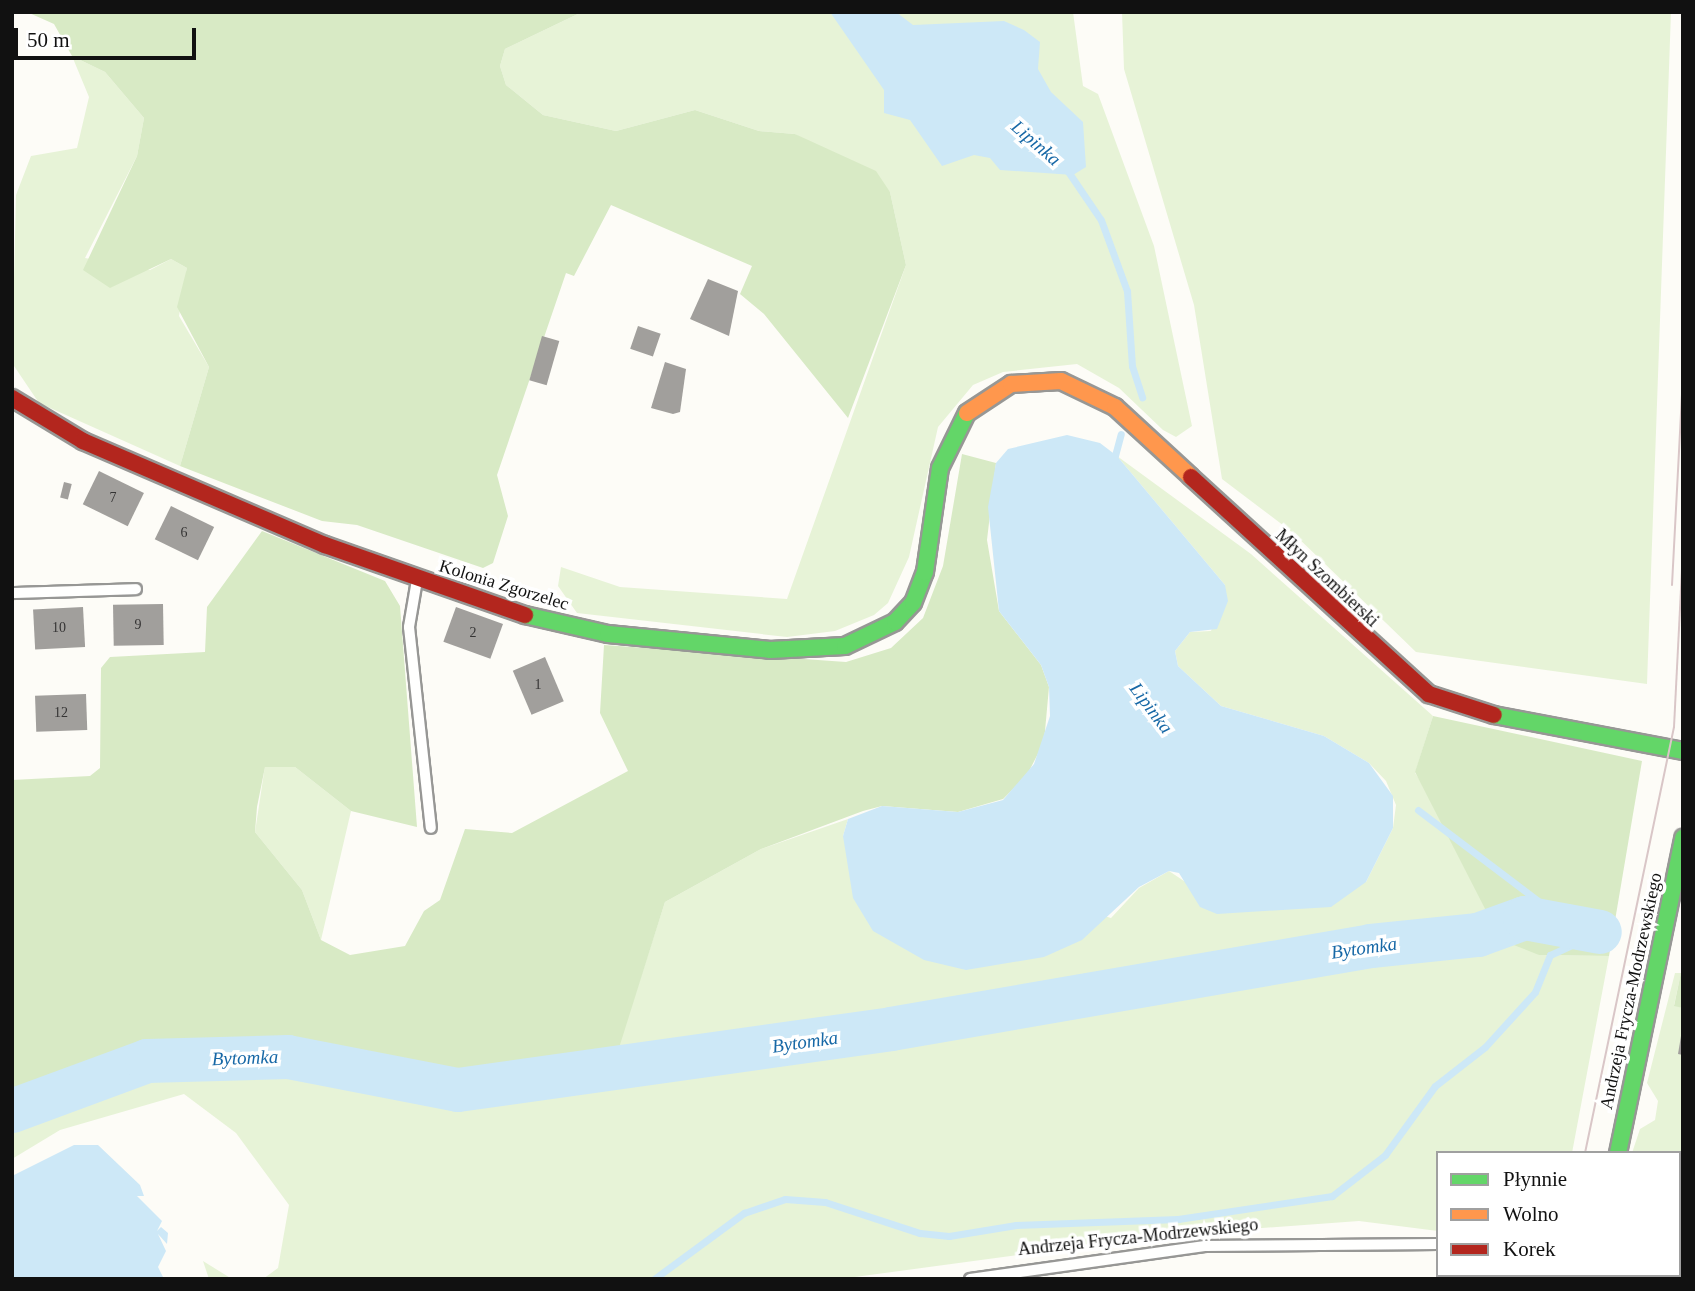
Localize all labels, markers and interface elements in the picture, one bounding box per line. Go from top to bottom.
scale bar [18,14,200,58]
text: 50 m [27,28,70,52]
water label: Lipinka [1007,115,1065,171]
house number: 7 [110,490,116,506]
house number: 6 [180,525,188,541]
street label: Młyn Szombierski [1271,525,1383,631]
street label: Kolonia Zgorzelec [437,555,571,615]
house number: 9 [134,617,142,633]
house number: 10 [52,620,66,636]
house number: 2 [470,625,476,641]
house number: 1 [534,677,542,693]
water label: Lipinka [1124,678,1178,738]
house number: 12 [54,705,68,721]
street label: Andrzeja Frycza-Modrzewskiego [1595,871,1667,1111]
water label: Bytomka [1330,932,1398,964]
water label: Bytomka [771,1026,839,1058]
water label: Bytomka [211,1045,279,1071]
legend [1436,1151,1681,1277]
text: Płynnie [1503,1167,1567,1191]
text: Wolno [1503,1202,1558,1226]
street label: Andrzeja Frycza-Modrzewskiego [1017,1214,1259,1260]
text: Korek [1503,1237,1555,1261]

